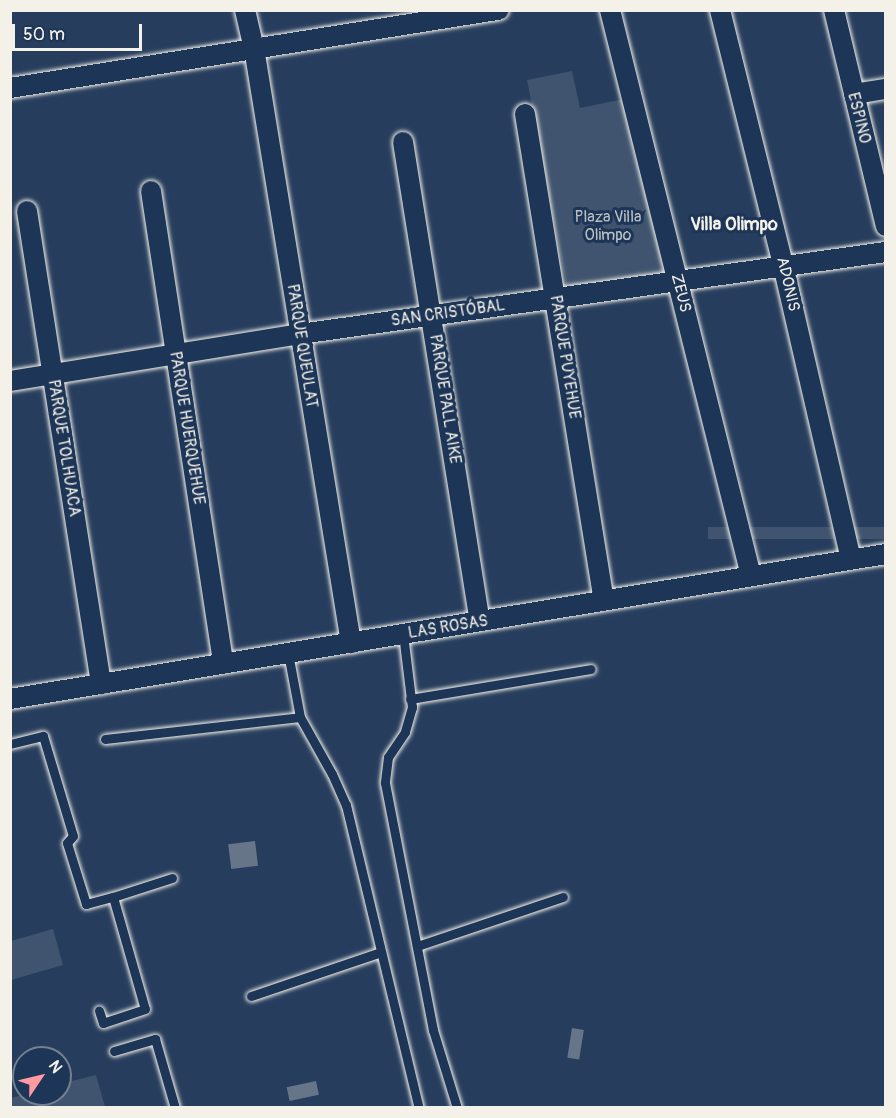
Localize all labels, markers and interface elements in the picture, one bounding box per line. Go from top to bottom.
scale bar [15,12,146,50]
text: 50 m [23,23,65,46]
street label: ESPINO [843,90,875,146]
park label: Plaza Villa Olimpo [575,207,641,245]
district label: Villa Olimpo [690,214,778,236]
street label: ADONIS [772,255,804,313]
street label: ZEUS [667,272,695,314]
street label: PARQUE QUEULAT [283,283,321,409]
street label: PARQUE PUYEHUE [546,294,584,420]
street label: SAN CRISTÓBAL [390,295,506,331]
street label: PARQUE PALL AIKE [425,333,465,465]
street label: PARQUE HUERQUEHUE [165,350,209,506]
street label: PARQUE TOLHUACA [44,378,84,518]
street label: LAS ROSAS [407,611,489,643]
north arrow [12,1046,72,1106]
text: N [44,1057,66,1077]

